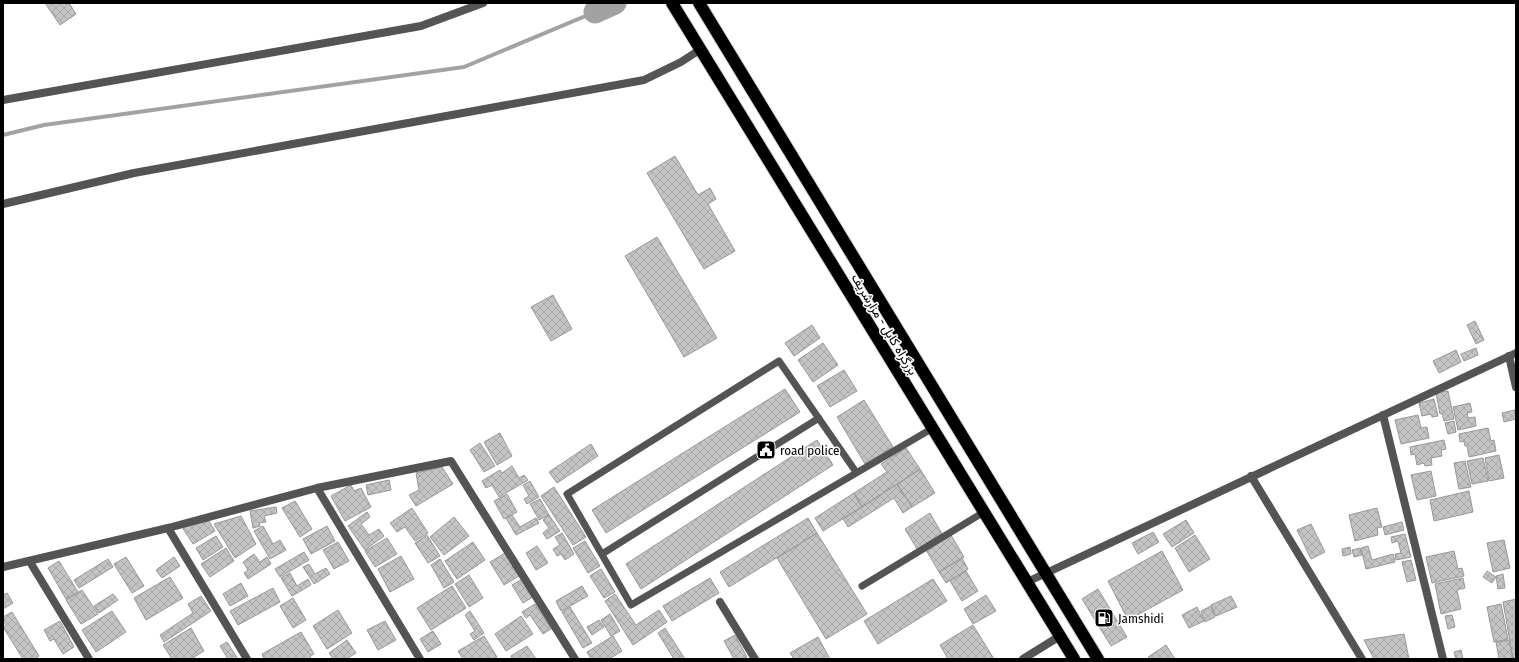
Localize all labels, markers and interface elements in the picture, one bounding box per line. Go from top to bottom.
street label: بزرگراه کابل - مزارشریف [848,271,921,378]
public building icon: road police [755,439,777,461]
place label: road police [780,443,840,458]
fuel station icon: Jamshidi [1093,607,1115,629]
place label: Jamshidi [1118,611,1164,626]

